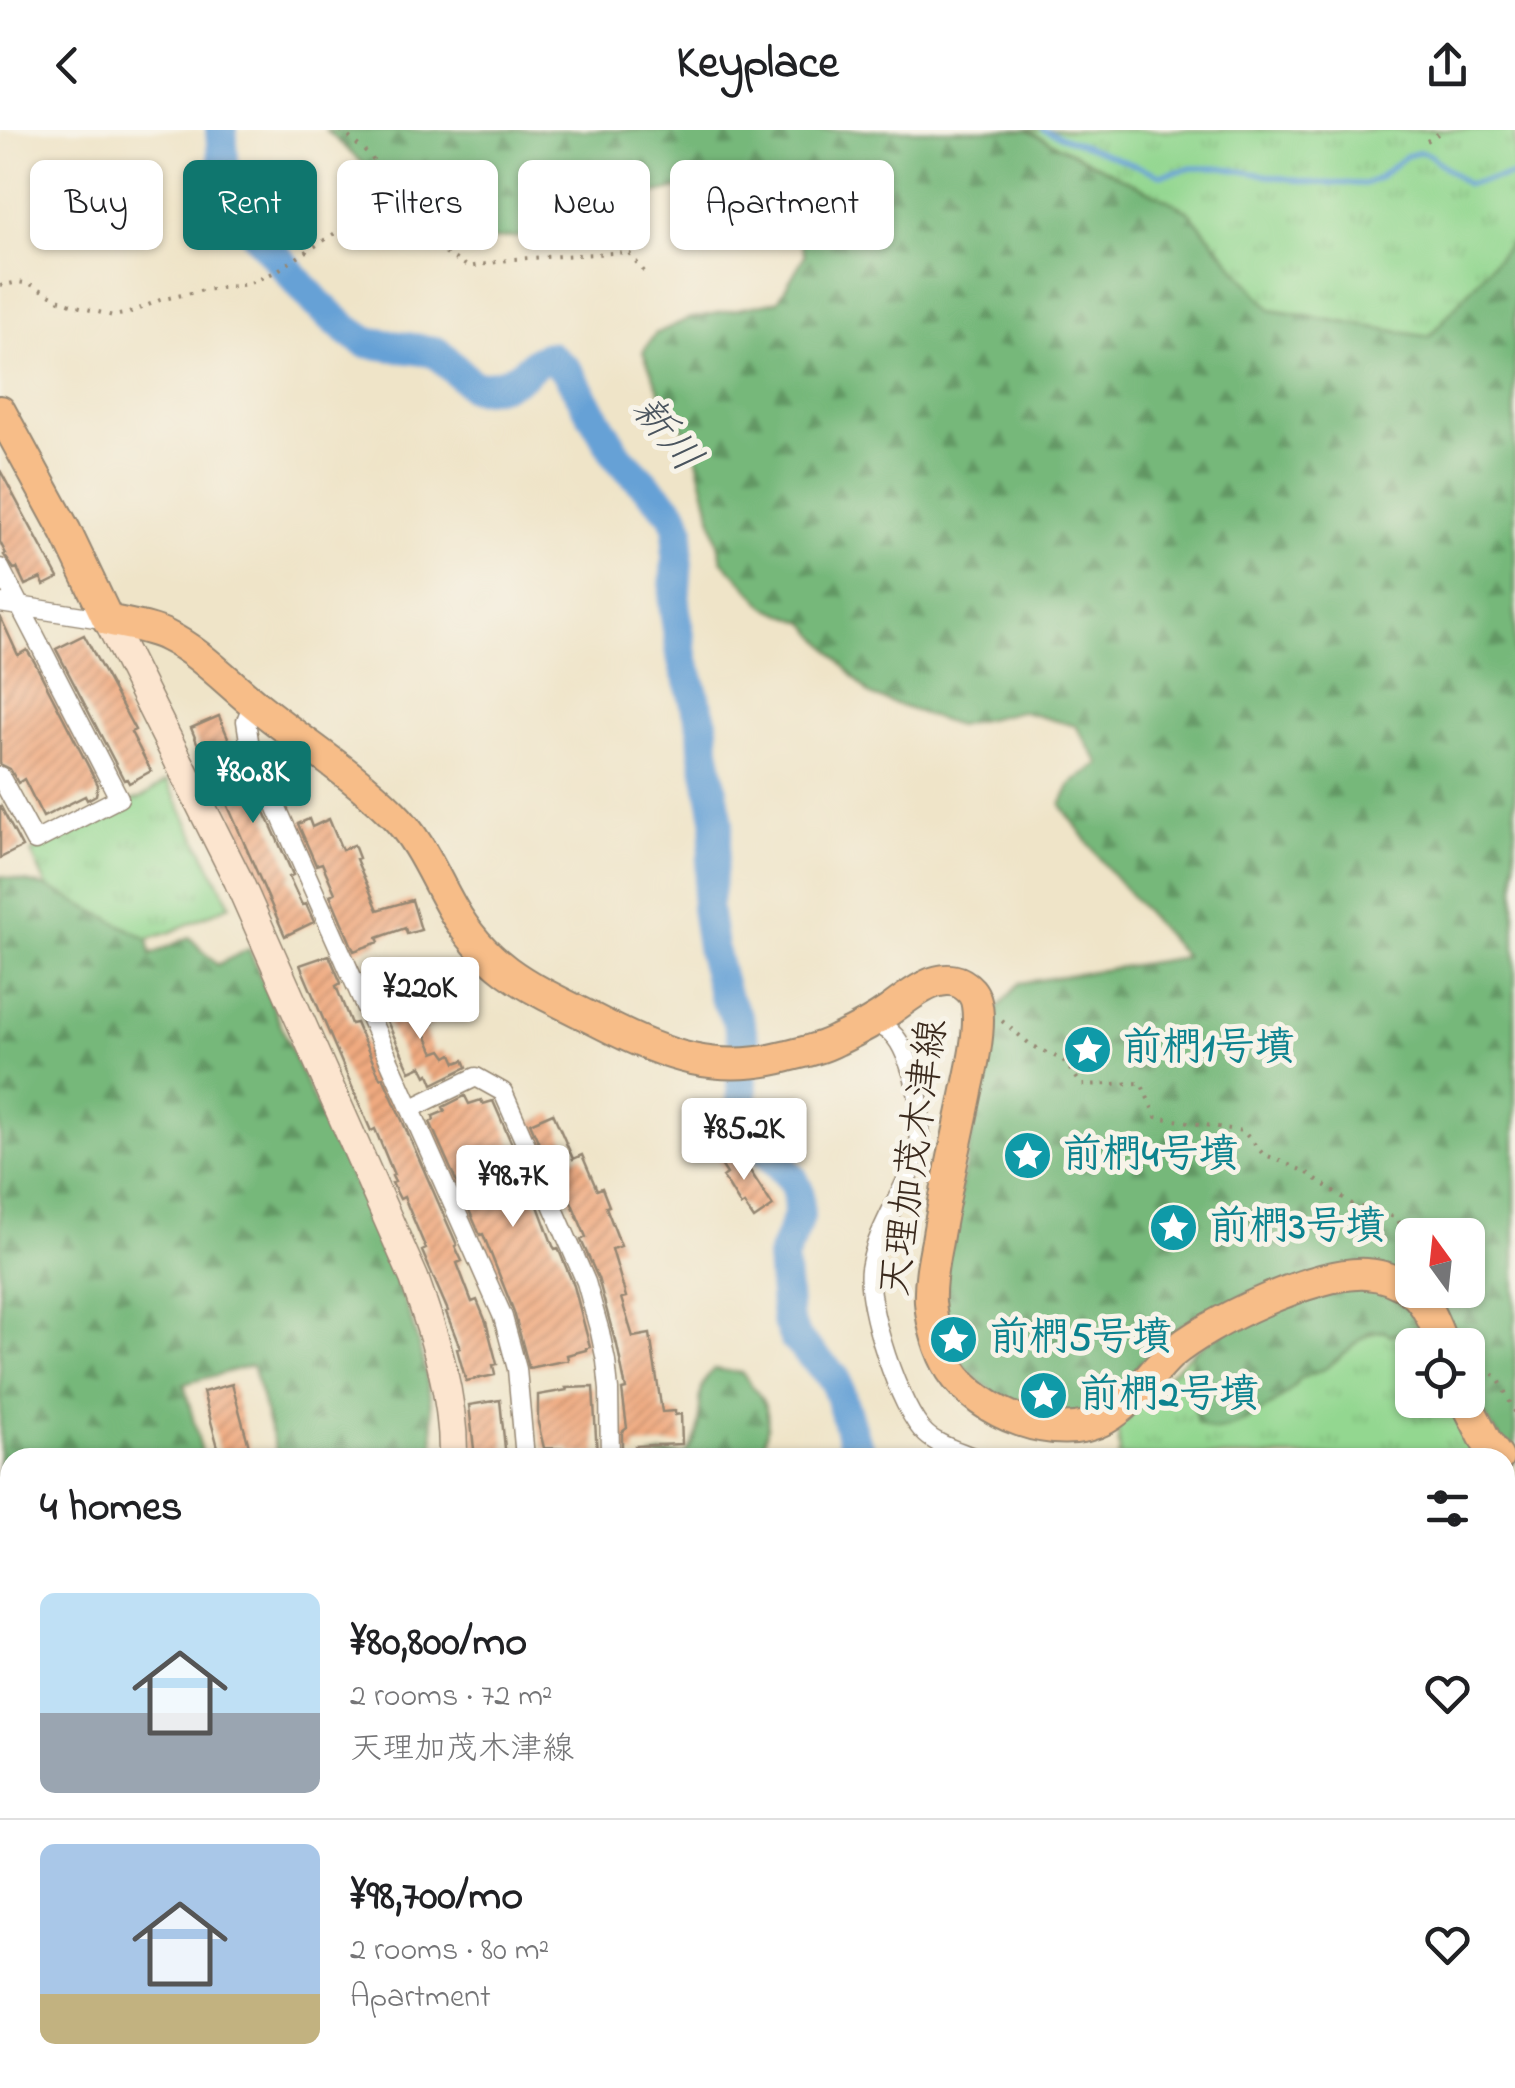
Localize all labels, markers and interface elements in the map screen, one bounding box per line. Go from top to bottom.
text: Keyplace [676,32,839,98]
icon: back [40,38,95,93]
icon: share [1420,38,1475,93]
chip: Buy [30,160,163,250]
chip: Rent [183,160,317,250]
chip: Filters [337,160,498,250]
chip: New [518,160,650,250]
chip: Apartment [670,160,894,250]
water label: 新川 [615,383,715,487]
pin: ¥80.8K [172,741,334,826]
text: ¥80.8K [217,750,289,797]
pin: ¥220K [350,957,490,1042]
text: ¥220K [383,966,457,1013]
street label: 天理加茂木津線 [867,1015,965,1301]
place label: 前椚1号墳 [1122,1020,1295,1079]
place icon: 前椚1号墳 [1061,1023,1113,1075]
pin: ¥85.2K [663,1098,825,1183]
text: ¥85.2K [704,1107,784,1154]
place label: 前椚4号墳 [1062,1127,1238,1186]
place icon: 前椚4号墳 [1001,1130,1053,1182]
pin: ¥98.7K [432,1145,594,1230]
text: ¥98.7K [478,1154,548,1201]
place label: 前椚3号墳 [1209,1199,1386,1258]
place icon: 前椚3号墳 [1148,1202,1200,1254]
north arrow [1395,1218,1485,1308]
map controls [1395,1218,1485,1418]
place label: 前椚5号墳 [989,1310,1172,1369]
place icon: 前椚5号墳 [928,1313,980,1365]
button: locate [1395,1328,1485,1418]
place label: 前椚2号墳 [1079,1367,1259,1426]
place icon: 前椚2号墳 [1018,1370,1070,1422]
text: 4 homes [40,1478,182,1539]
icon: filters [1420,1481,1475,1536]
text: ¥80,800/mo [350,1613,527,1674]
icon: home [120,1633,240,1753]
icon: heart [1420,1666,1475,1721]
text: 2 rooms · 72 m² [350,1674,552,1721]
text: 天理加茂木津線 [350,1727,574,1774]
text: ¥98,700/mo [350,1867,523,1928]
icon: home [120,1884,240,2004]
icon: heart [1420,1917,1475,1972]
text: 2 rooms · 80 m² [350,1928,549,1975]
text: Apartment [350,1975,491,2022]

